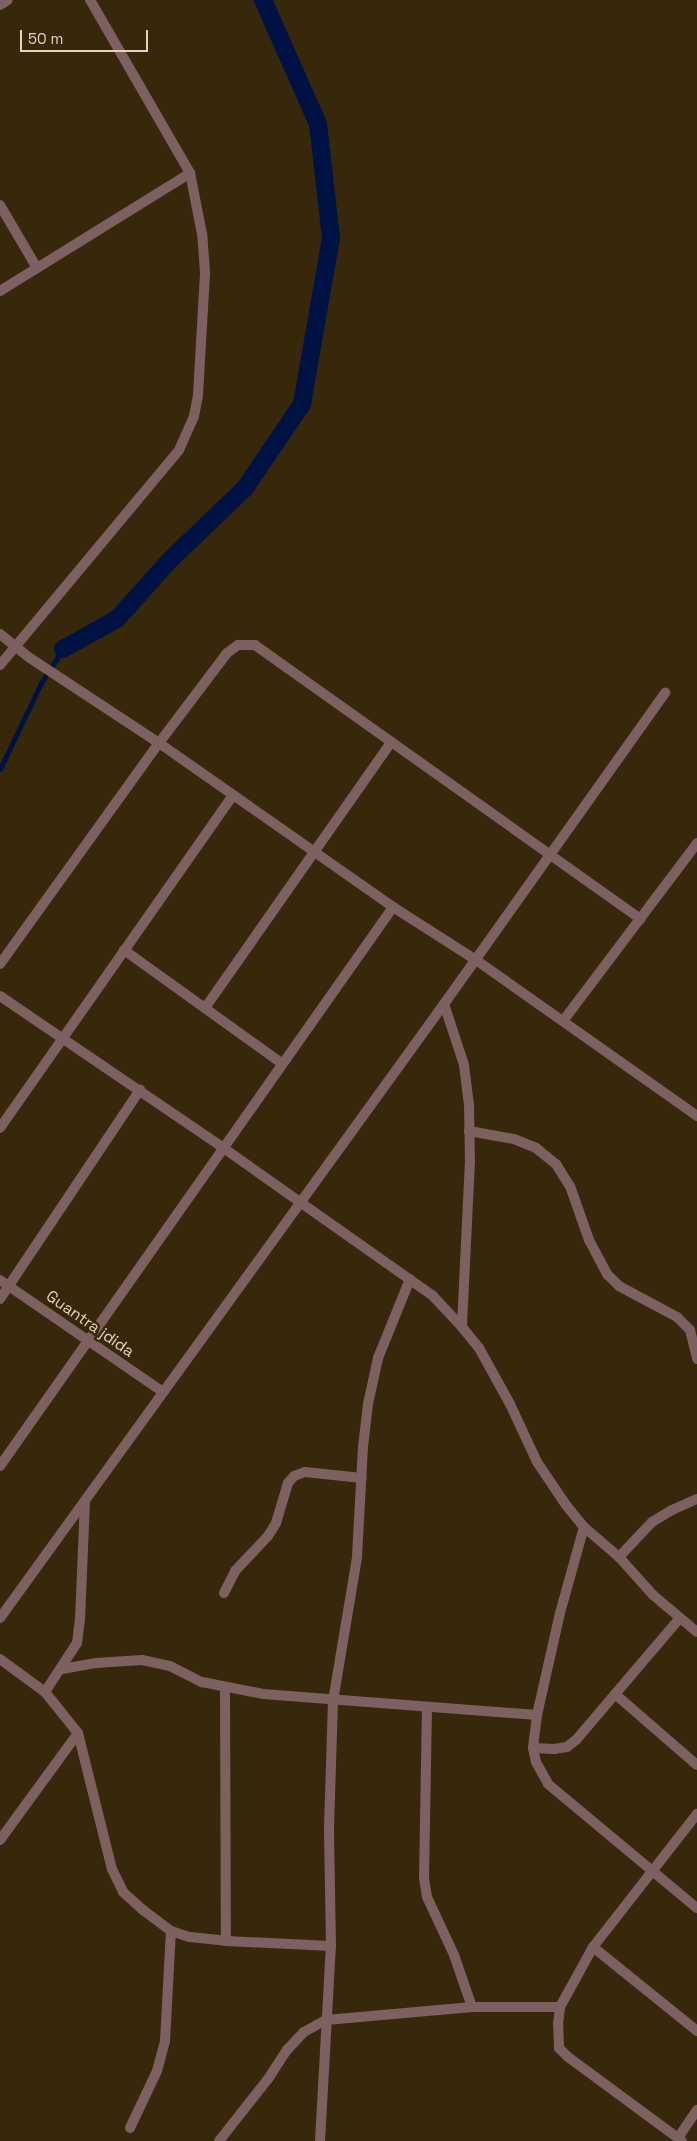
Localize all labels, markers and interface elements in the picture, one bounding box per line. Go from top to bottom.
scale bar [22,20,150,52]
text: 50 m [28,29,63,48]
street label: Guantra jdida [42,1287,138,1361]

